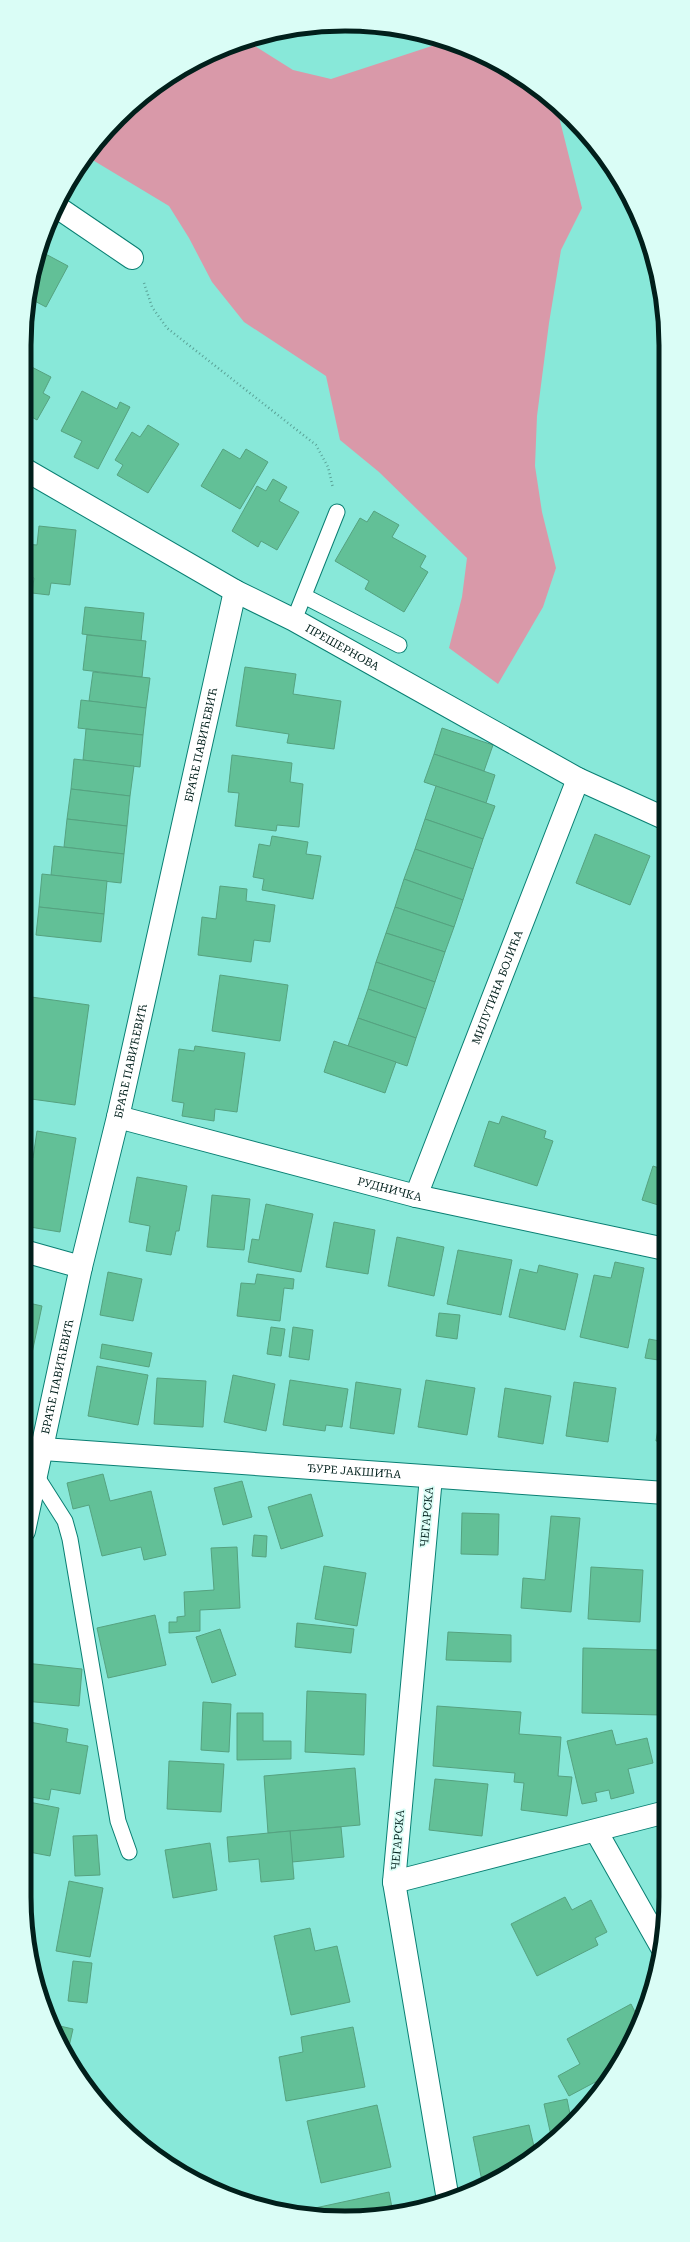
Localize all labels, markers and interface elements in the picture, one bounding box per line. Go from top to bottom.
street label: ПРЕШЕРНОВА [303,621,382,673]
street label: БРАЋЕ ПАВИЋЕВИЋ [182,686,220,803]
street label: МИЛУТИНА БОЈИЋА [469,928,525,1046]
street label: БРАЋЕ ПАВИЋЕВИЋ [111,1002,150,1120]
street label: РУДНИЧКА [356,1174,423,1204]
street label: БРАЋЕ ПАВИЋЕВИЋ [39,1318,76,1435]
street label: ЂУРЕ ЈАКШИЋА [307,1461,402,1481]
street label: ЧЕГАРСКА [418,1486,436,1548]
street label: ЧЕГАРСКА [389,1809,407,1871]

